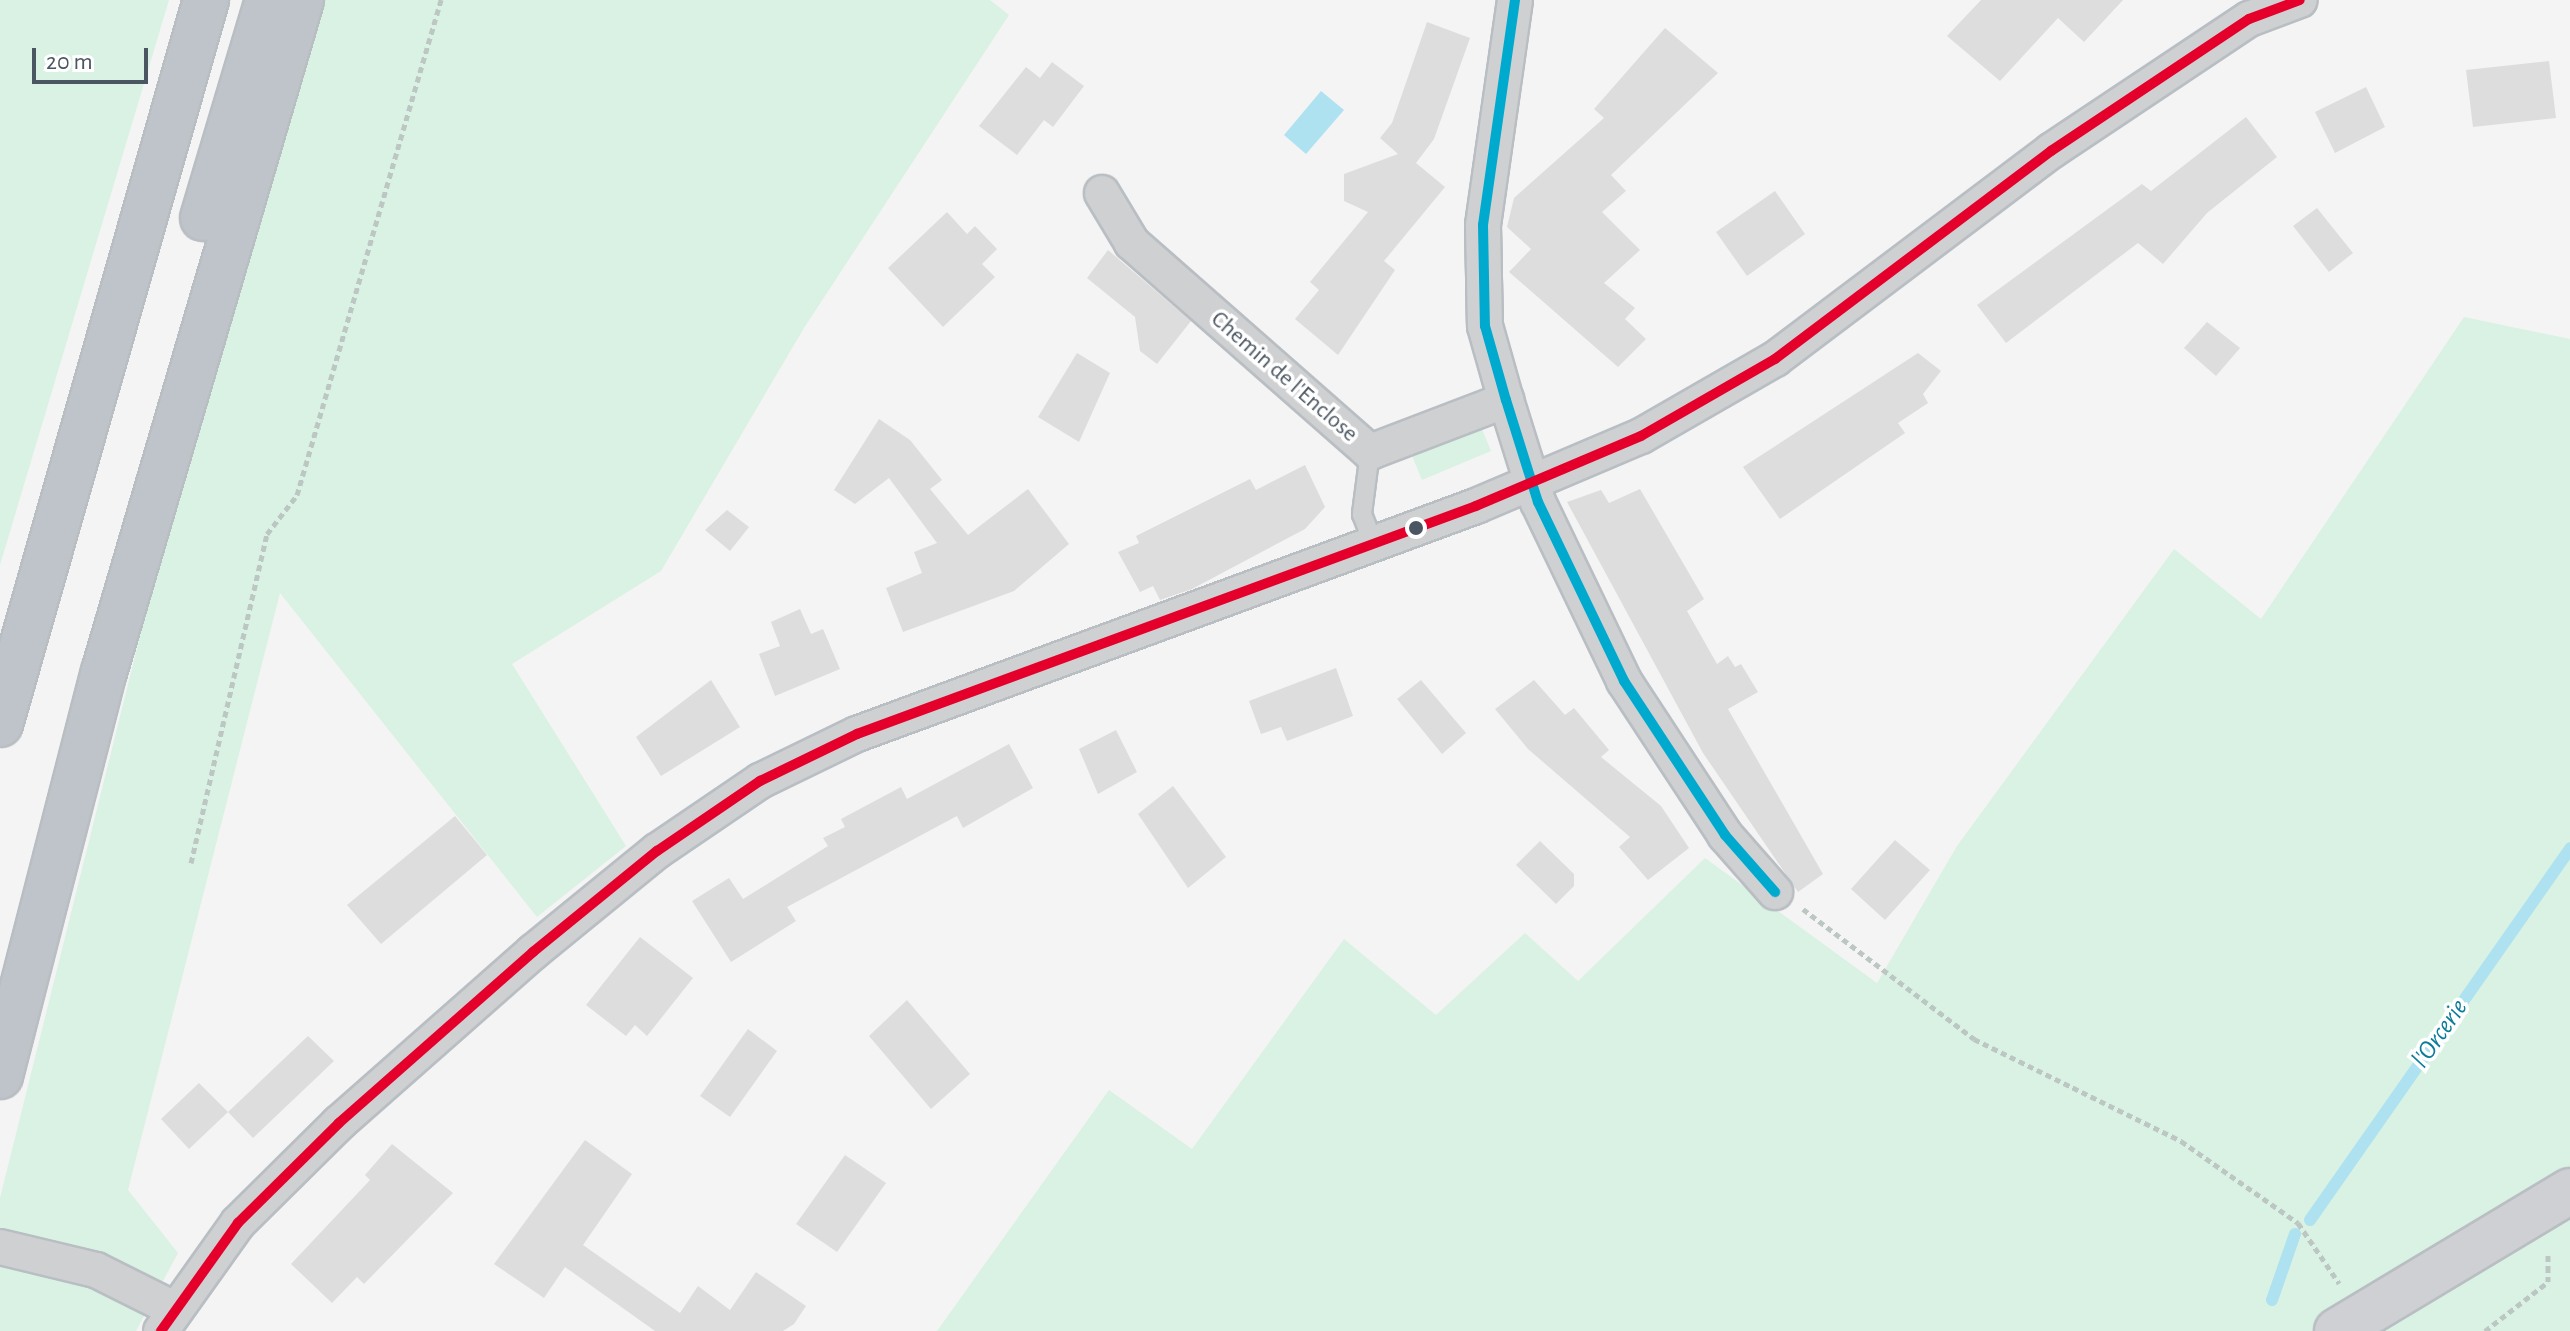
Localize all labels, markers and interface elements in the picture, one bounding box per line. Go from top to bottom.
scale bar [36,32,152,82]
text: 20 m [46,50,93,74]
street label: Chemin de l'Enclose [1205,305,1363,449]
unlabelled marker [1408,520,1424,536]
water label: l'Orcerie [2405,994,2475,1074]

